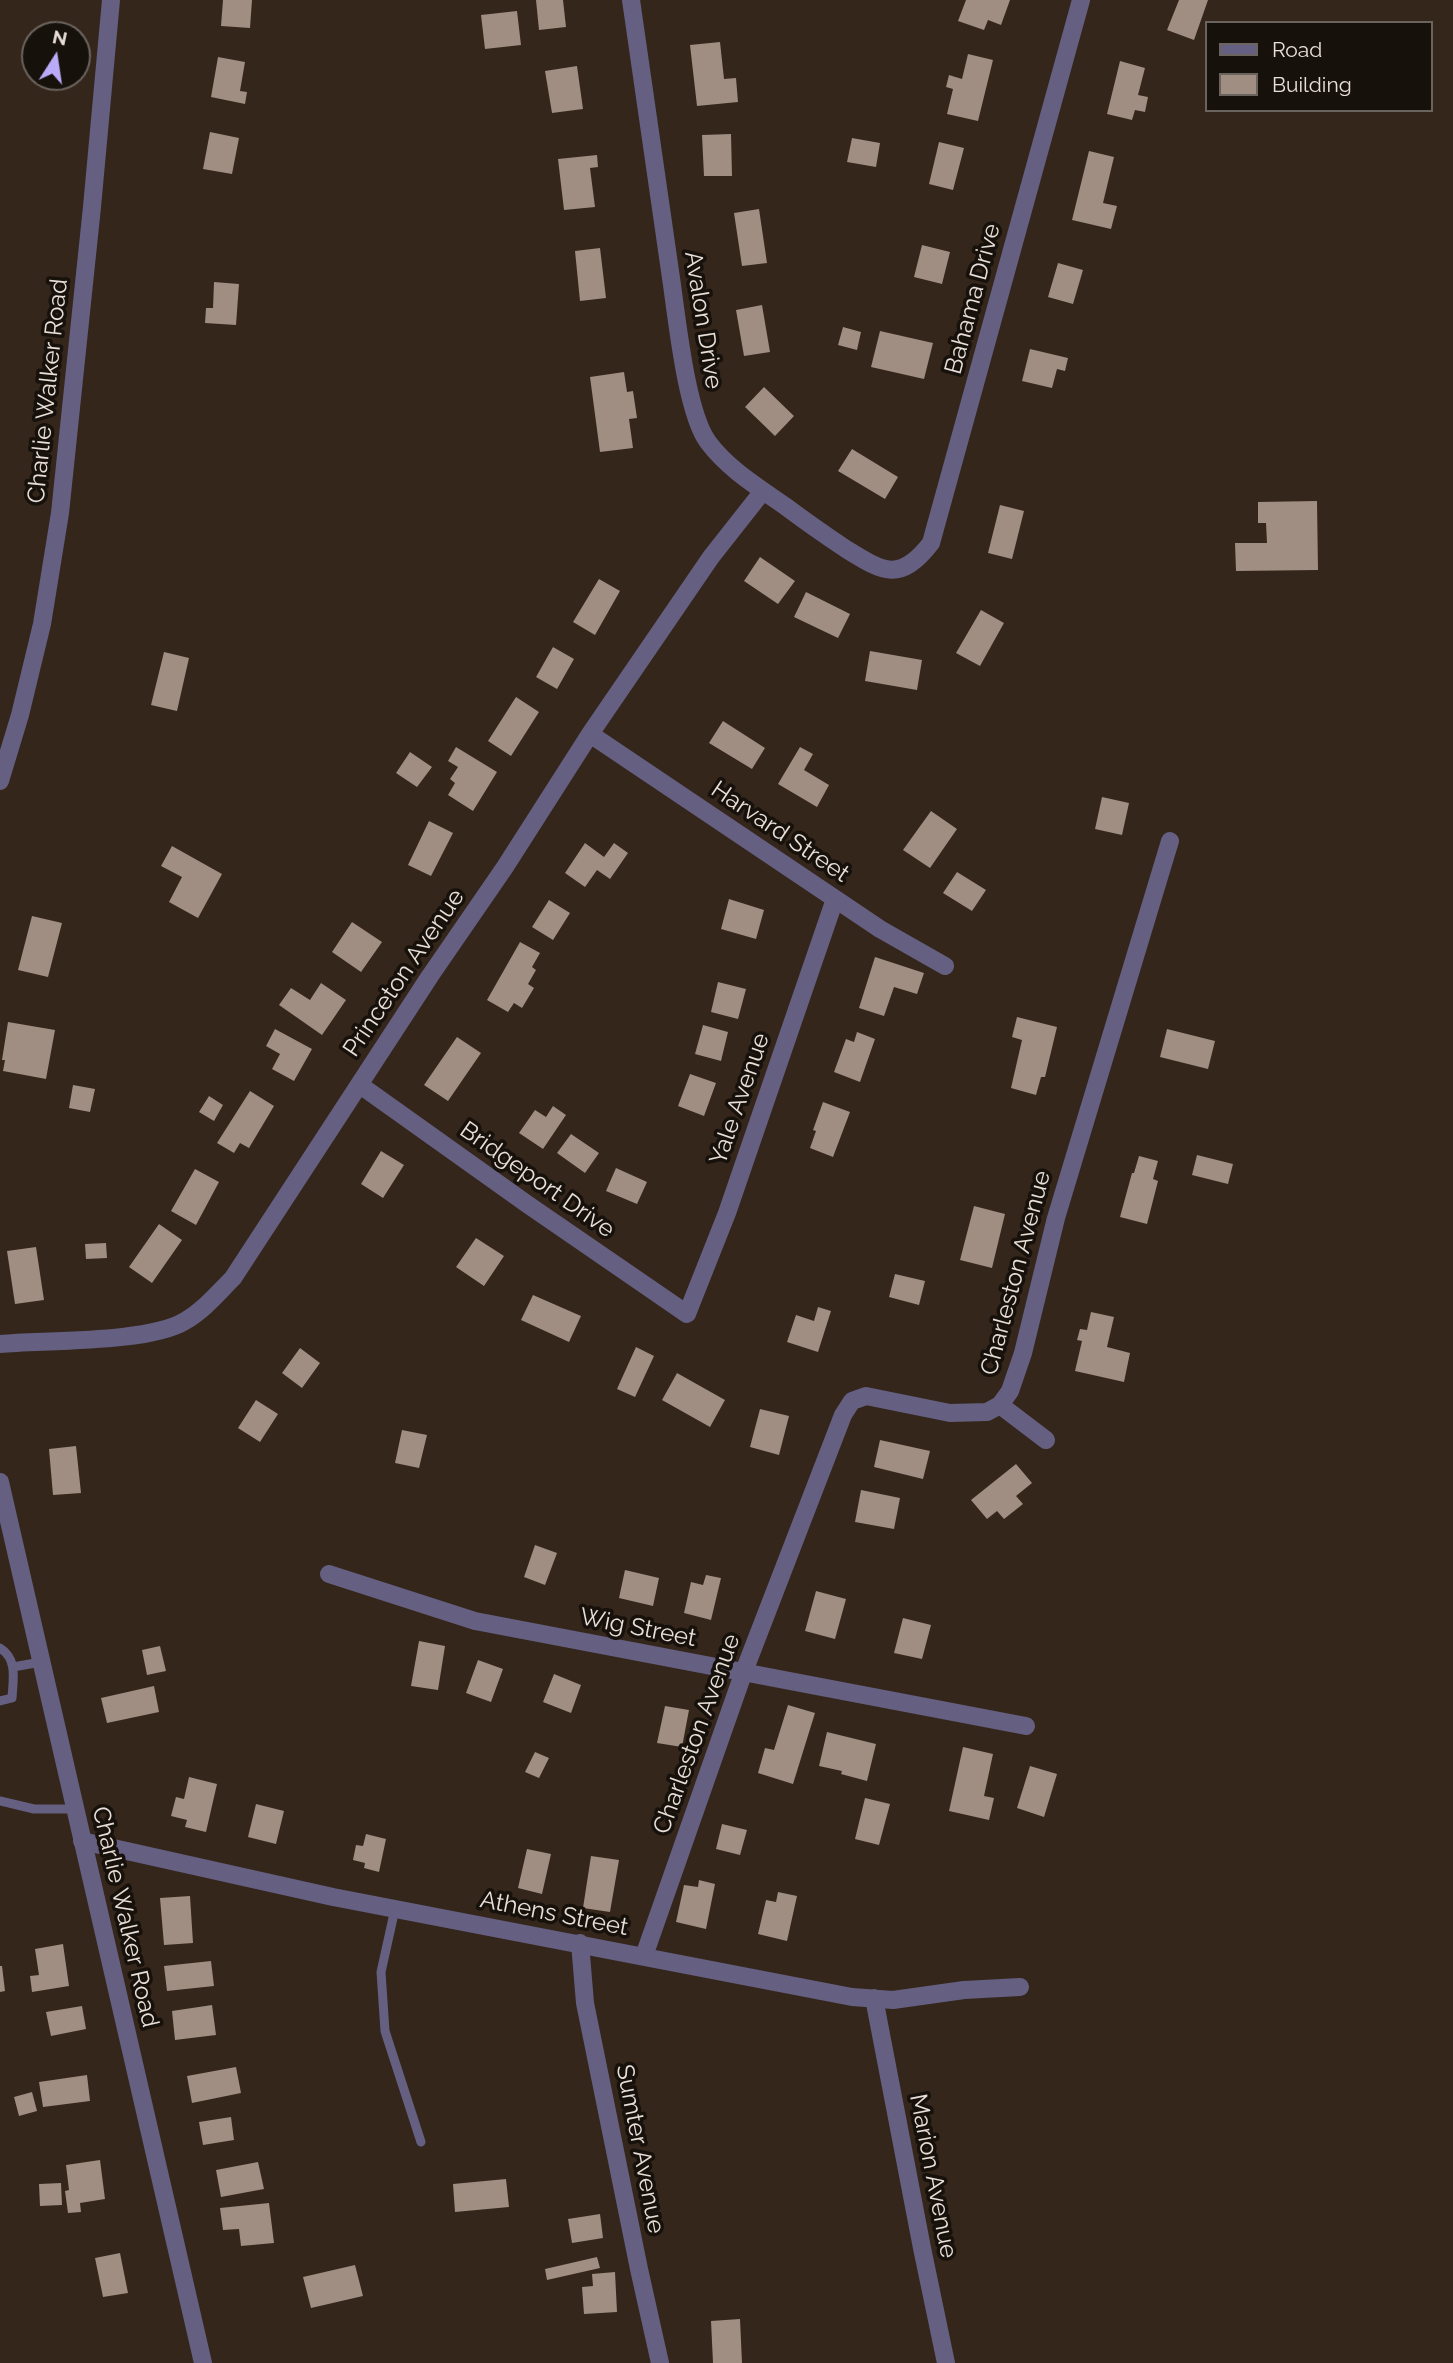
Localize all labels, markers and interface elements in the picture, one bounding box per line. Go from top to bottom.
north arrow [21,21,91,91]
legend [1204,21,1432,112]
text: N [51,25,69,50]
text: Road [1272,37,1322,62]
text: Building [1272,72,1352,97]
street label: Bahama Drive [939,221,1007,377]
street label: Avalon Drive [678,249,728,391]
street label: Charlie Walker Road [22,277,74,505]
street label: Harvard Street [705,775,855,889]
street label: Princeton Avenue [337,884,471,1062]
street label: Yale Avenue [704,1029,776,1169]
street label: Bridgeport Drive [454,1116,620,1244]
street label: Charleston Avenue [975,1168,1057,1378]
street label: Wig Street [577,1603,699,1653]
street label: Charleston Avenue [647,1630,747,1838]
street label: Charlie Walker Road [86,1804,164,2030]
street label: Athens Street [478,1886,630,1942]
street label: Sumter Avenue [610,2062,670,2236]
street label: Marion Avenue [903,2092,963,2260]

